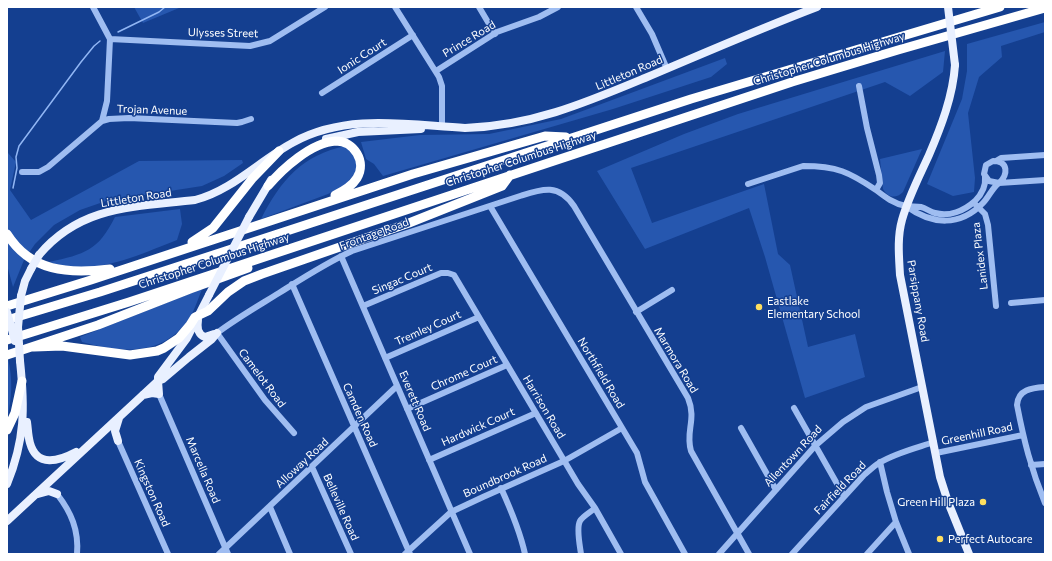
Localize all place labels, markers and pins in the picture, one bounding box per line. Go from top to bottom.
place label: Eastlake Elementary School [767,294,860,320]
marker: Eastlake Elementary School [754,302,764,312]
place label: Green Hill Plaza [897,495,975,509]
marker: Green Hill Plaza [978,497,988,507]
place label: Perfect Autocare [948,532,1033,546]
marker: Perfect Autocare [935,534,945,544]

